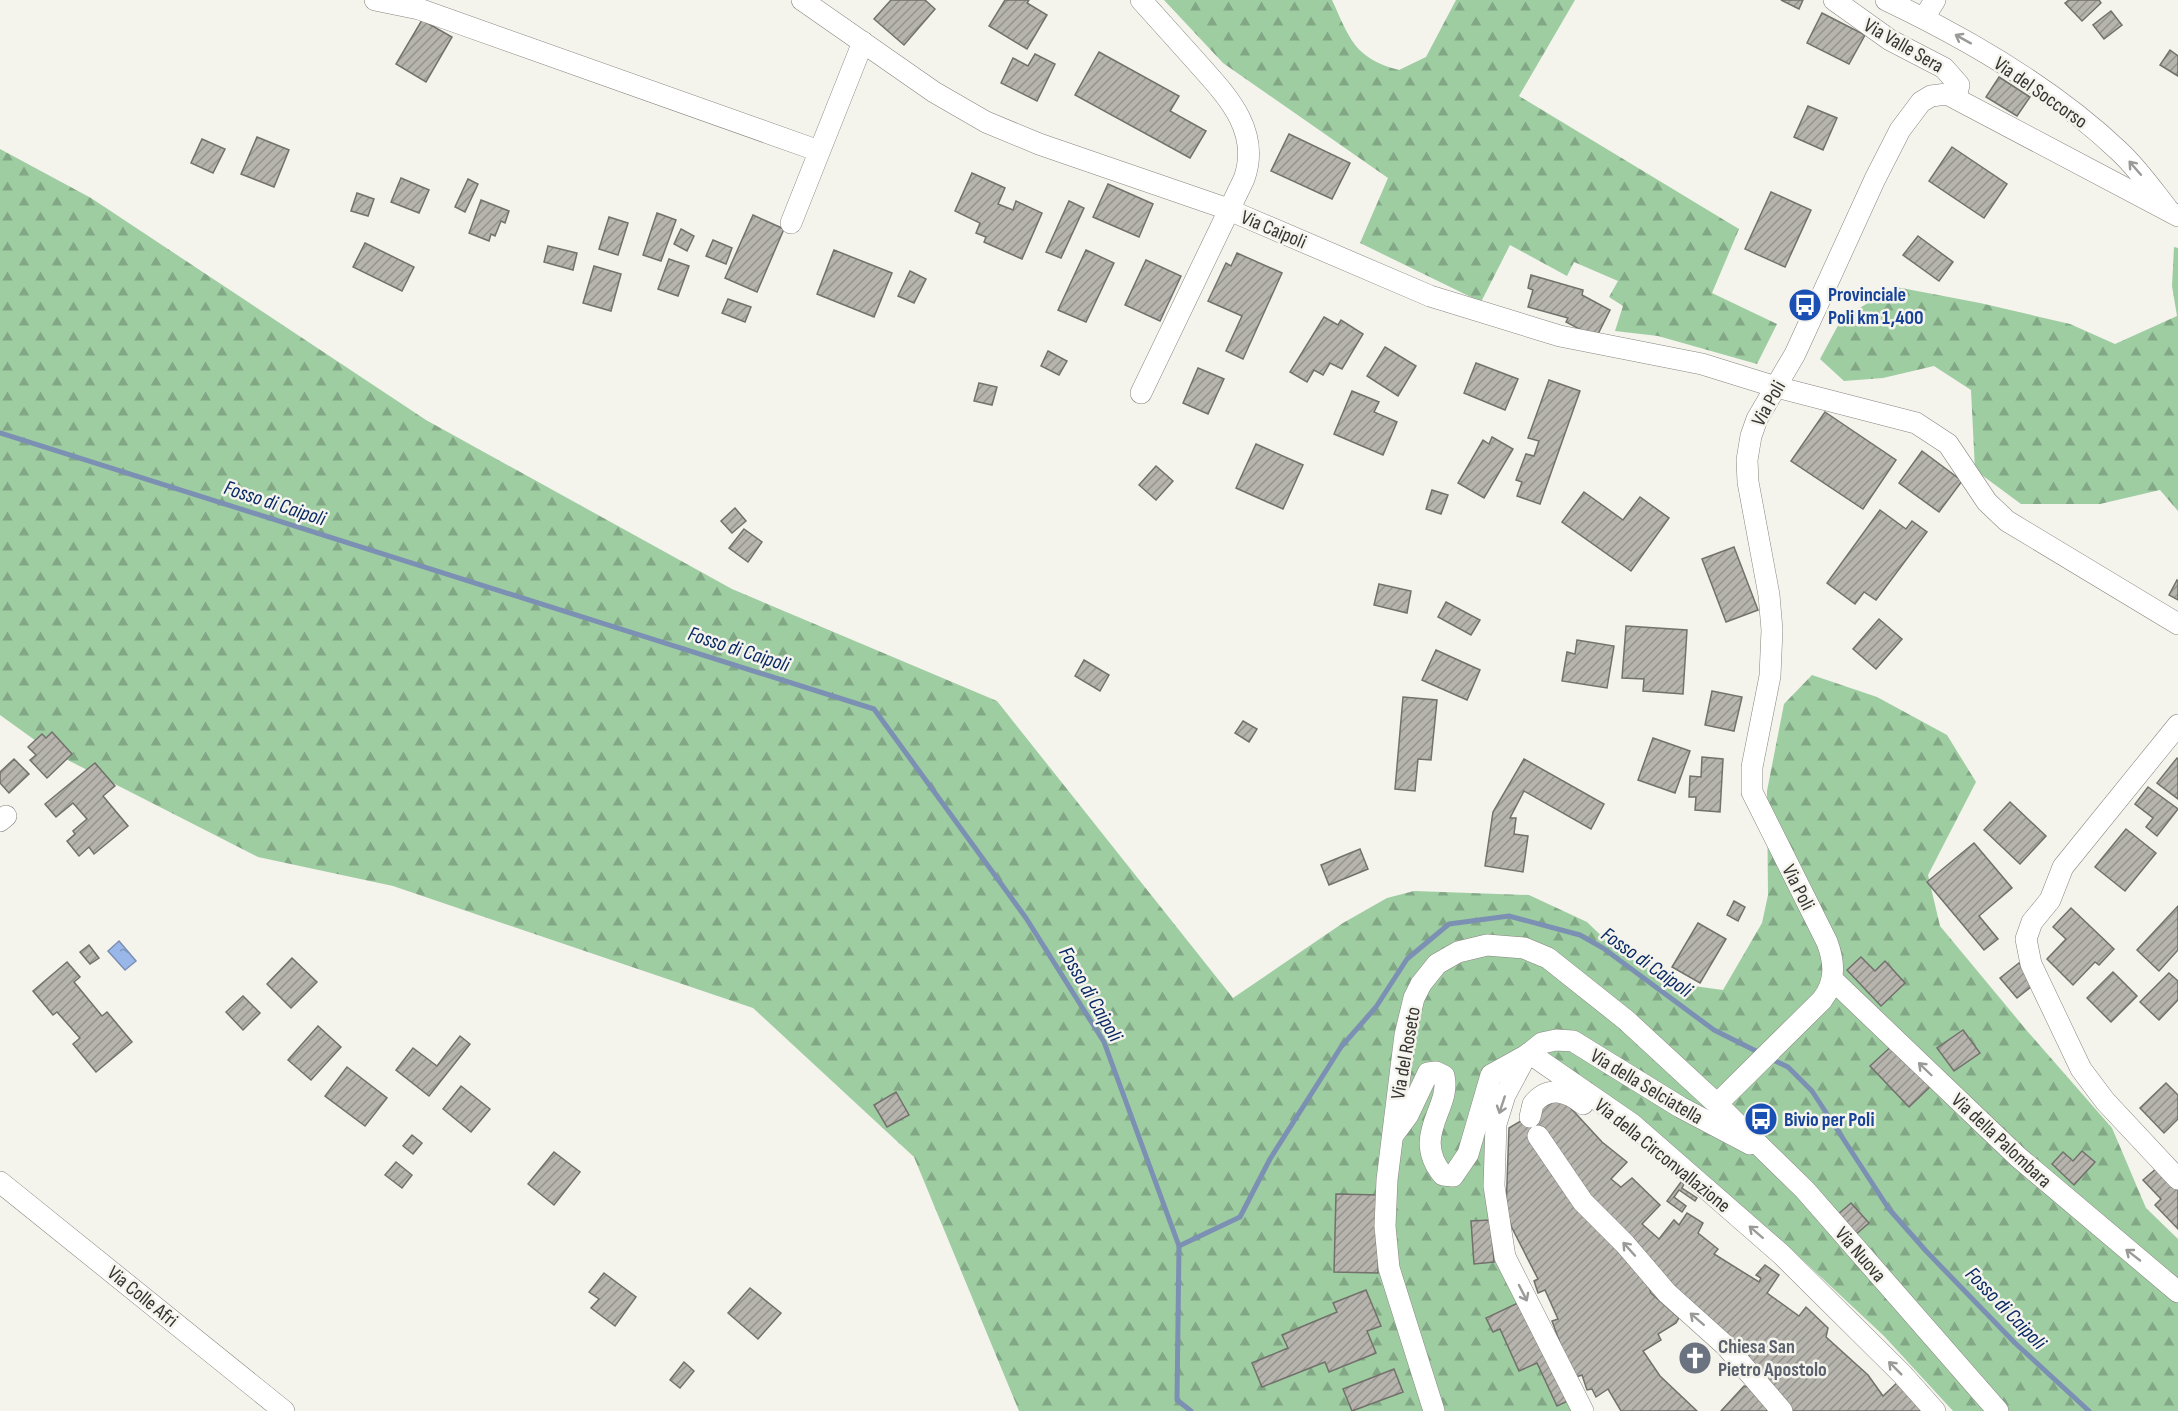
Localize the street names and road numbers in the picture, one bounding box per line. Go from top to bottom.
street label: Via Valle Sera [1859,13,1948,78]
street label: Via del Soccorso [1989,52,2092,134]
street label: Via Caipoli [1237,205,1310,254]
street label: Via Poli [1747,377,1791,430]
street label: Via Poli [1776,861,1820,914]
street label: Via del Roseto [1386,1005,1426,1101]
street label: Via della Selciatella [1586,1044,1707,1130]
street label: Via della Palombara [1946,1088,2056,1193]
street label: Via della Circonvallazione [1590,1094,1735,1218]
street label: Via Nuova [1830,1222,1891,1287]
street label: Via Colle Afri [102,1261,183,1333]

